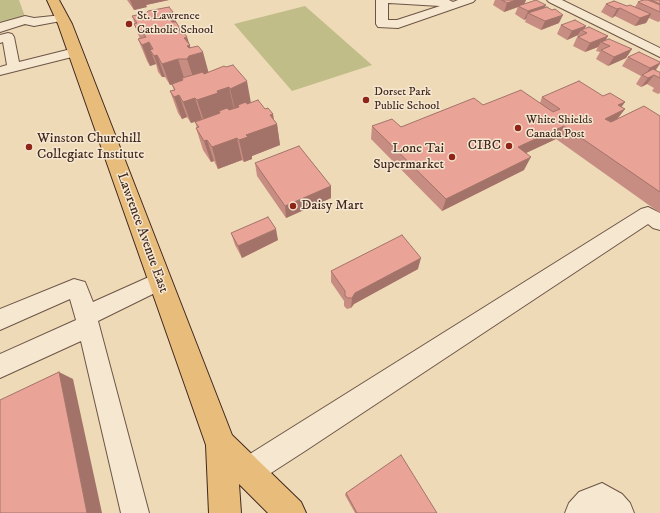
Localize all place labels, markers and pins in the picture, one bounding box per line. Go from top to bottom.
place label: St. Lawrence Catholic School [137,10,213,38]
marker: St. Lawrence Catholic School [124,19,134,29]
place label: Dorset Park Public School [374,86,440,114]
marker: Dorset Park Public School [361,95,371,105]
place label: White Shields Canada Post [526,114,592,142]
marker: White Shields Canada Post [513,123,523,133]
place label: Winston Churchill Collegiate Institute [37,131,144,164]
place label: CIBC [468,138,501,154]
place label: Lone Tai Supermarket [373,141,444,174]
marker: CIBC [504,141,514,151]
marker: Winston Churchill Collegiate Institute [24,142,34,152]
marker: Lone Tai Supermarket [447,152,457,162]
place label: Daisy Mart [301,198,364,214]
marker: Daisy Mart [288,201,298,211]

